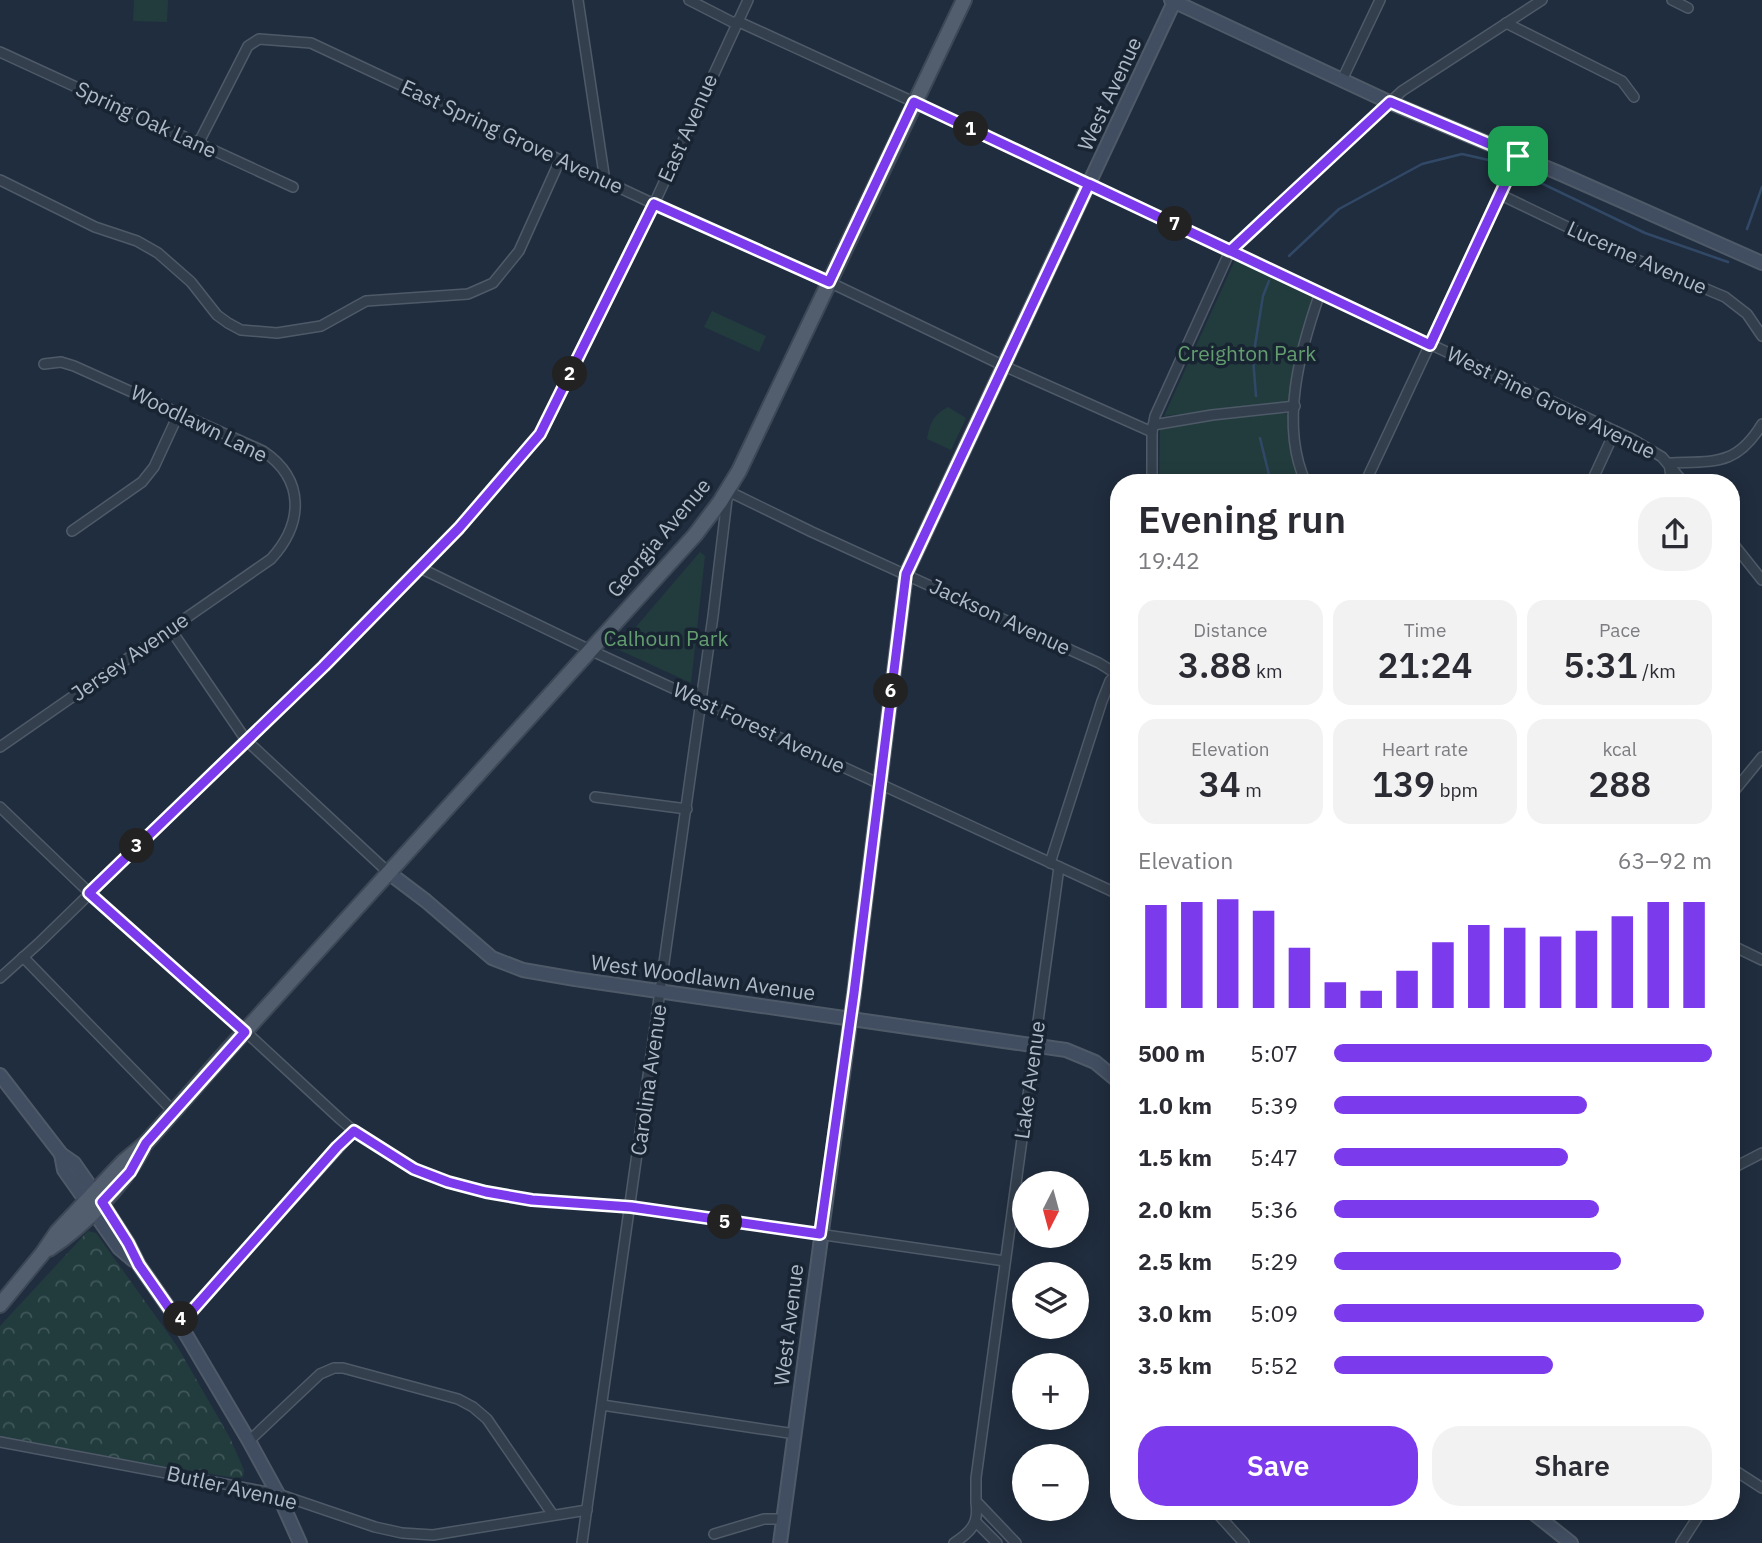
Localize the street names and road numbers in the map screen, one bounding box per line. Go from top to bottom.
street label: West Avenue [1071,32,1148,155]
street label: East Avenue [651,69,723,186]
street label: East Spring Grove Avenue [397,72,628,200]
street label: Spring Oak Lane [71,74,221,164]
street label: Lucerne Avenue [1563,214,1712,300]
street label: West Pine Grove Avenue [1442,339,1661,465]
street label: Woodlawn Lane [126,378,273,468]
street label: Georgia Avenue [600,472,716,603]
street label: Jackson Avenue [925,571,1075,661]
street label: Jersey Avenue [65,605,194,707]
street label: West Forest Avenue [669,675,850,779]
street label: West Woodlawn Avenue [589,947,817,1007]
street label: Carolina Avenue [624,1002,673,1157]
street label: Lake Avenue [1007,1019,1051,1141]
street label: West Avenue [767,1262,809,1387]
street label: Butler Avenue [164,1458,300,1516]

